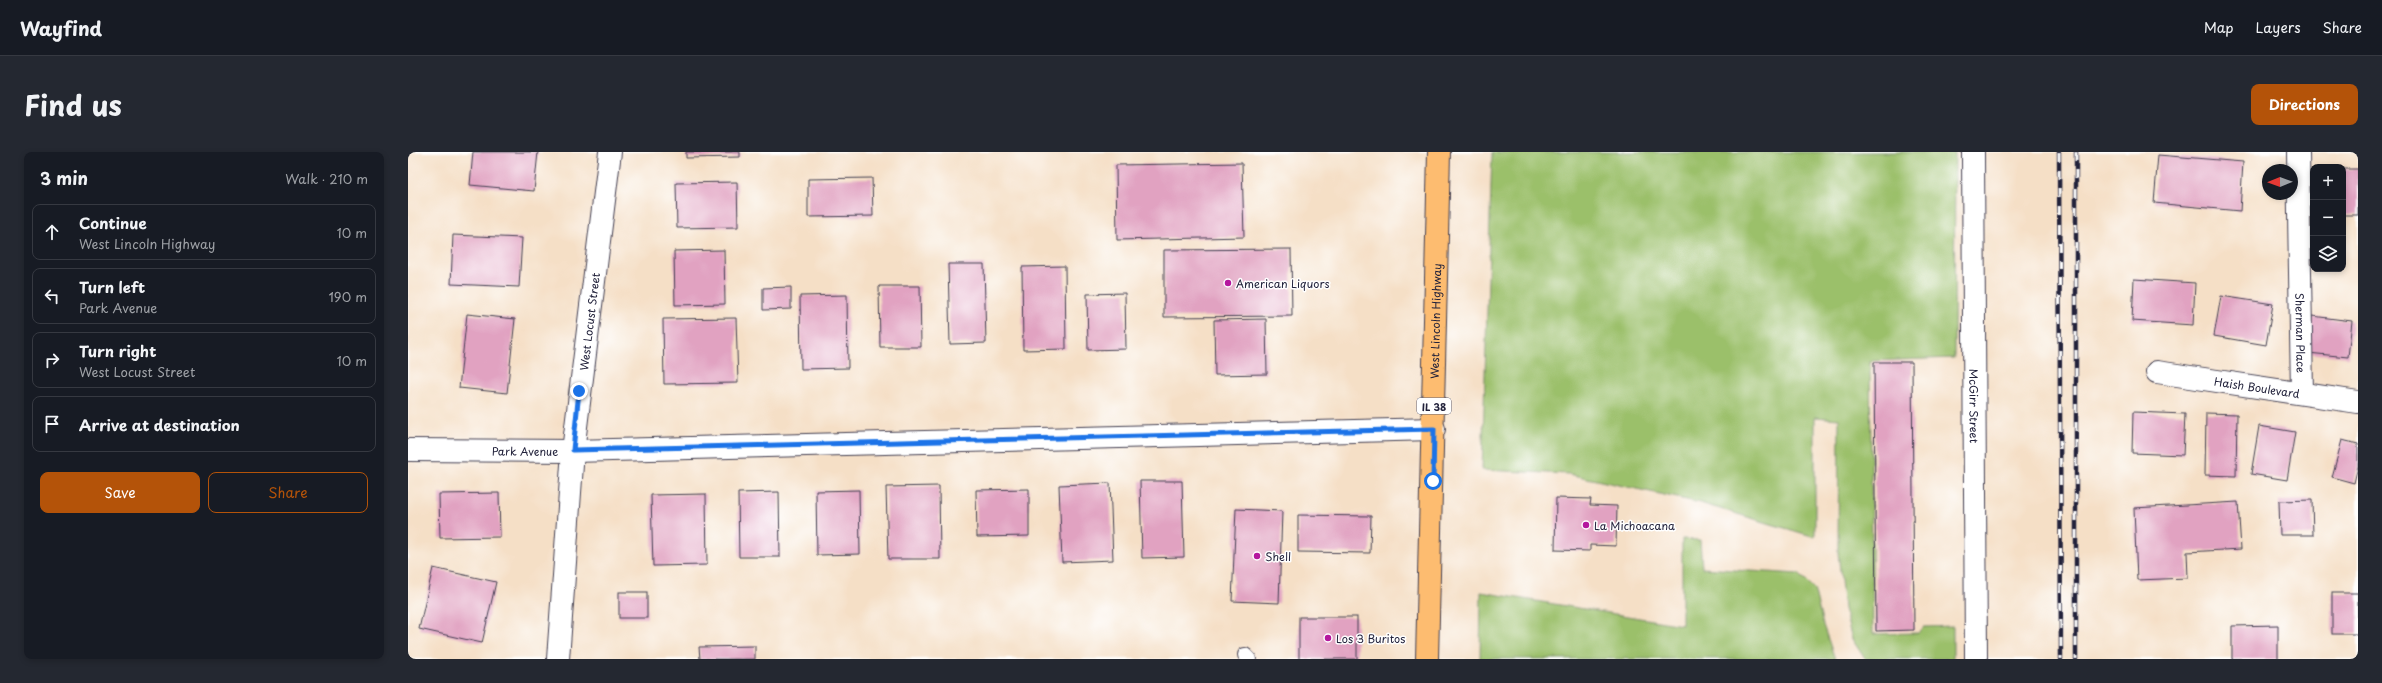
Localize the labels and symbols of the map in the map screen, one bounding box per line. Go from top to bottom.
north arrow [2262,164,2298,200]
street label: West Lincoln Highway [1425,263,1445,379]
street label: West Locust Street [575,271,604,372]
place label: American Liquors [1236,275,1329,292]
marker: American Liquors [1223,278,1233,288]
street label: Sherman Place [2292,293,2310,373]
street label: McGirr Street [1966,369,1983,444]
street label: Haish Boulevard [2213,372,2301,402]
route end [570,382,588,400]
road number: IL 38 [1417,398,1451,414]
street label: Park Avenue [492,442,558,459]
route start [1424,472,1442,490]
place label: La Michoacana [1594,517,1675,534]
marker: La Michoacana [1581,520,1591,530]
place label: Shell [1265,548,1291,565]
marker: Shell [1252,551,1262,561]
place label: Los 3 Buritos [1336,630,1405,647]
marker: Los 3 Buritos [1323,633,1333,643]

